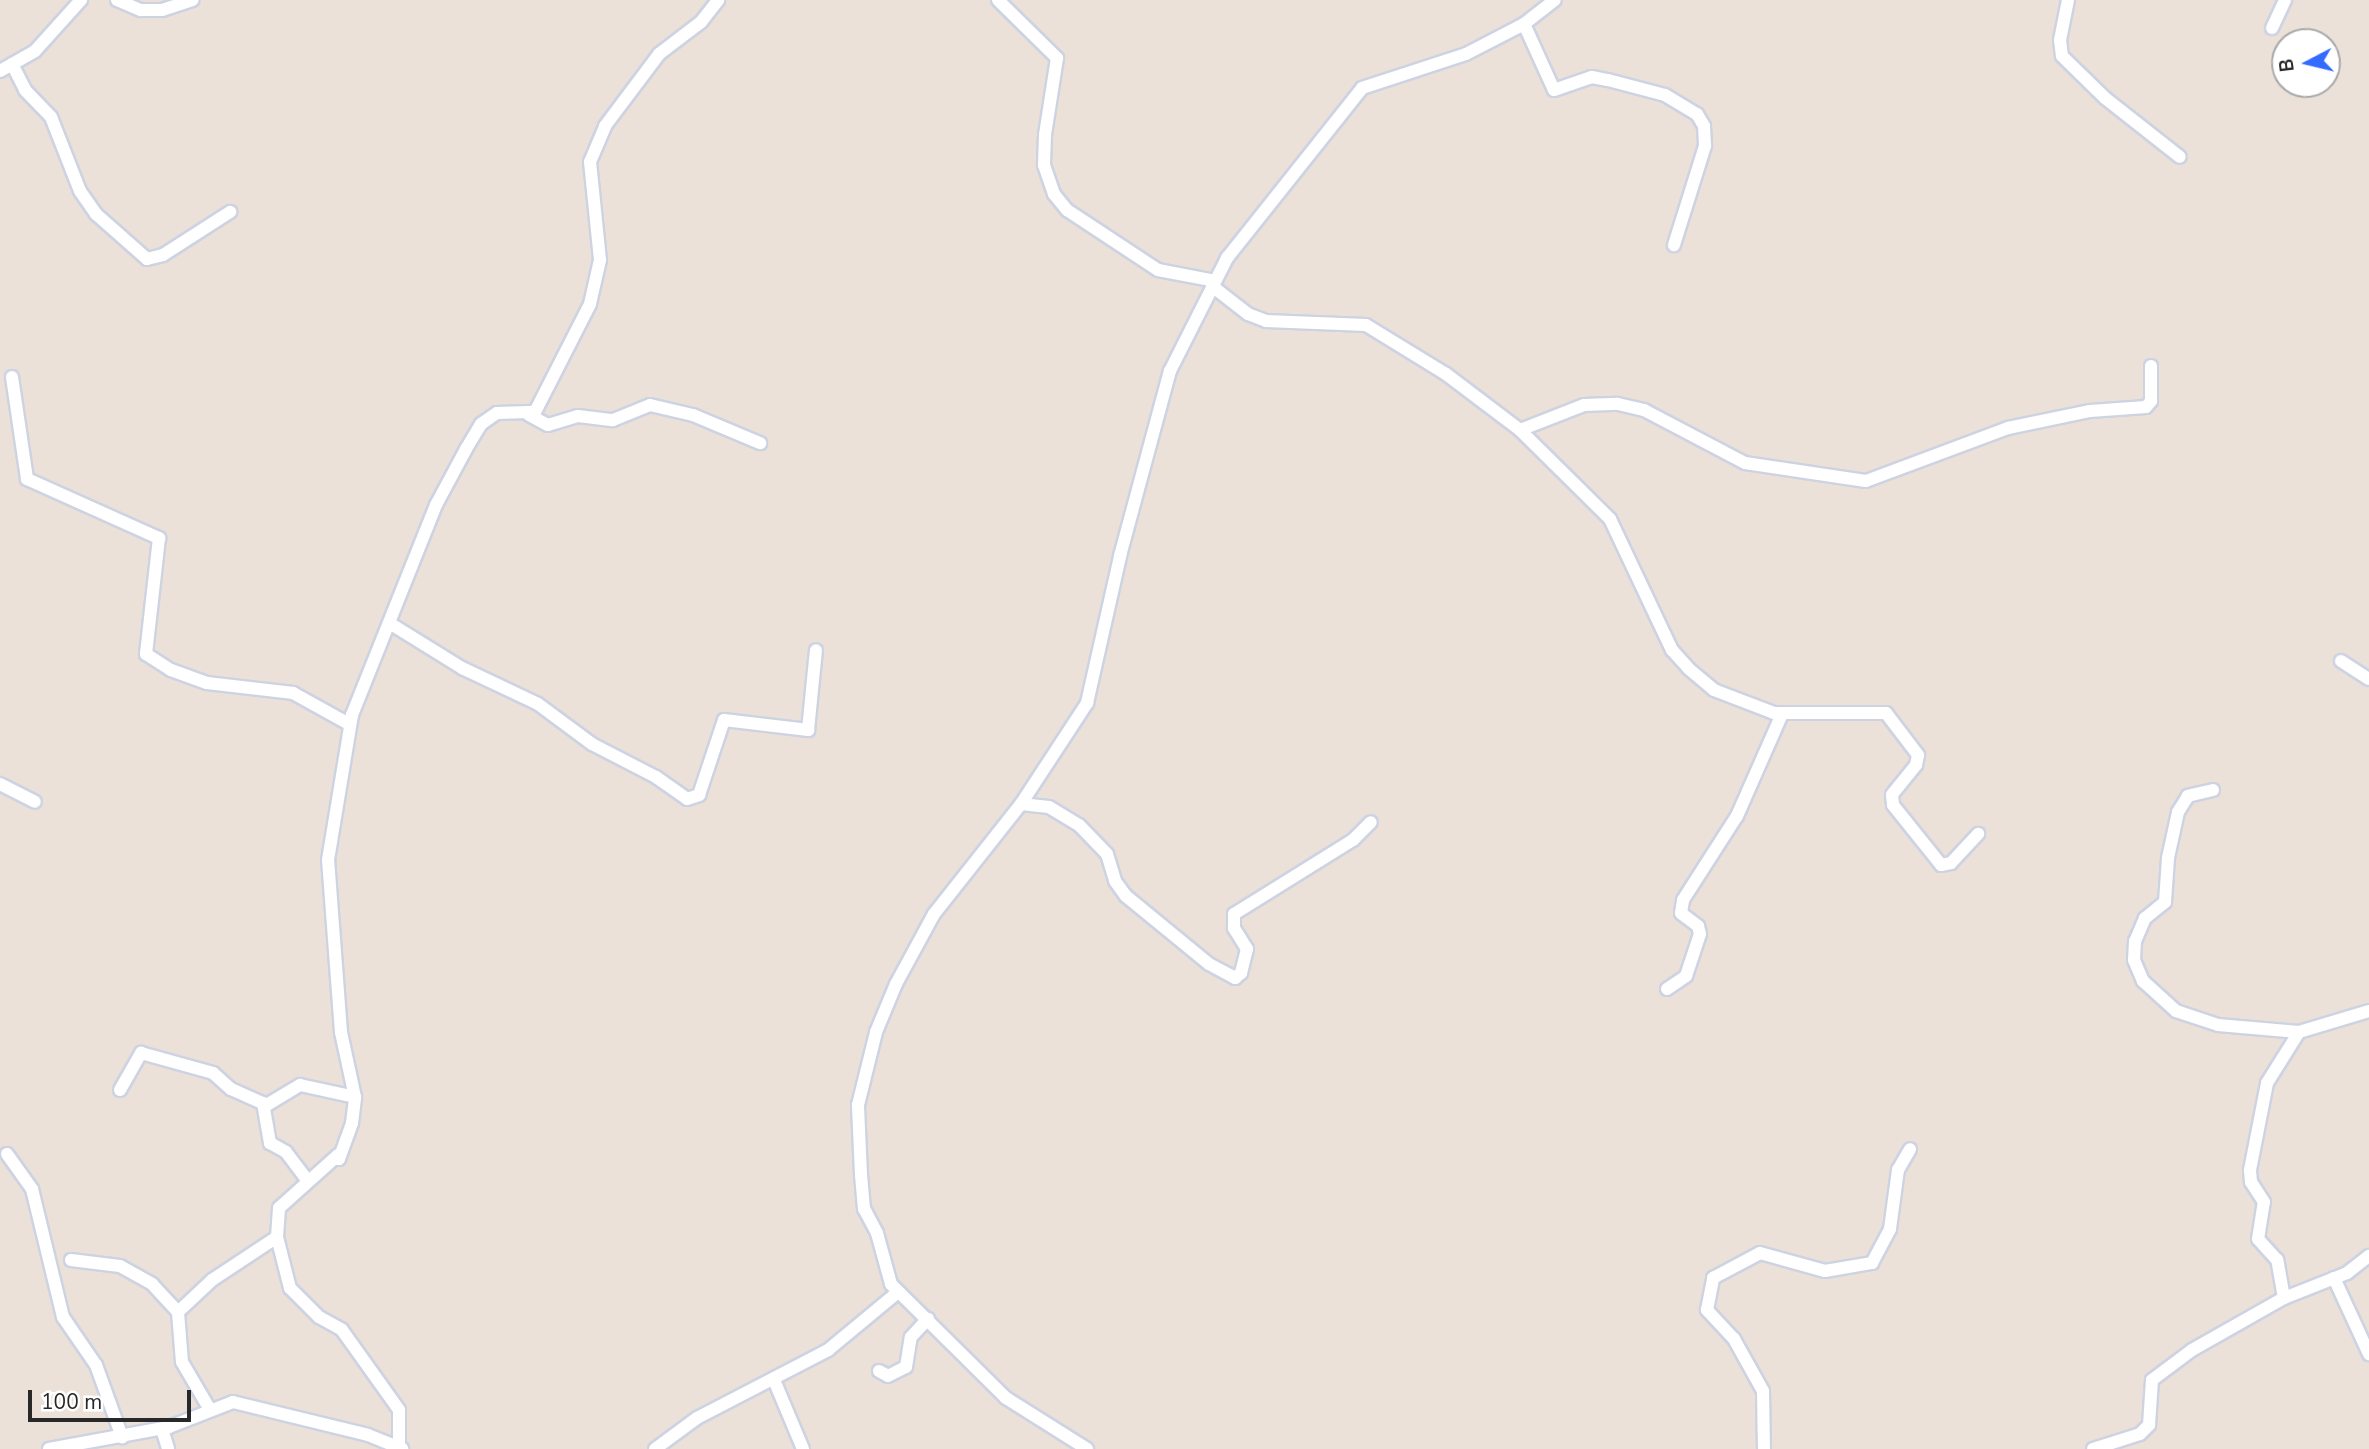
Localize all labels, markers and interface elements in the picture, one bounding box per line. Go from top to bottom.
north arrow [2271,28,2341,98]
text: B [2273,57,2301,73]
scale bar [32,1376,194,1420]
text: 100 m [41,1388,102,1416]

